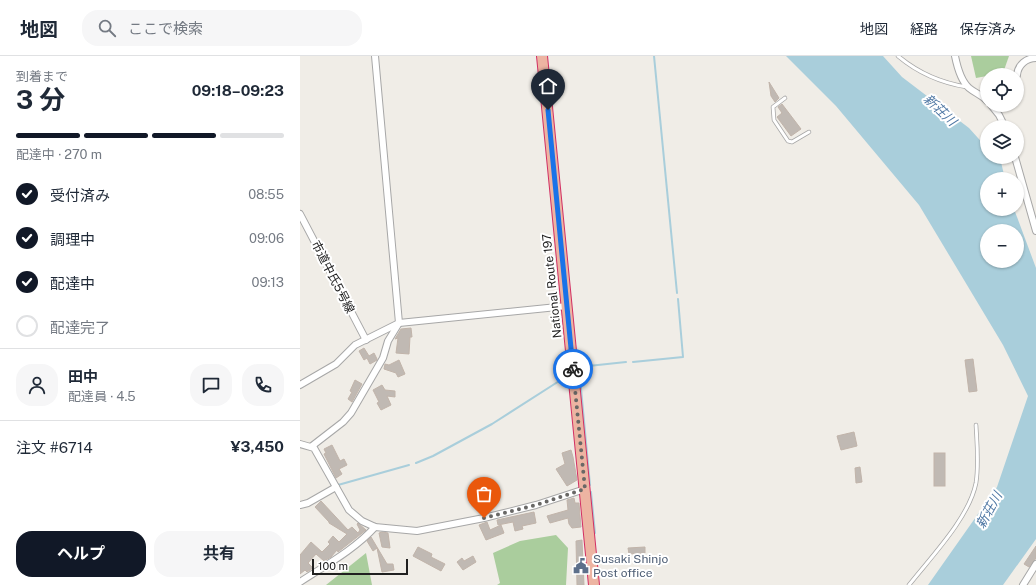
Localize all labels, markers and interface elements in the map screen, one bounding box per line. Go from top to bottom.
search box [82,10,362,46]
icon: search [96,17,118,39]
text: 地図 [20,18,58,40]
text: ここで検索 [128,20,203,37]
text: 地図 [860,21,888,37]
text: 経路 [910,21,938,37]
text: 保存済み [960,21,1016,37]
map controls [980,68,1024,268]
button: locate [980,68,1024,112]
text: 到着まで [16,69,68,84]
pin [531,69,565,110]
icon: home [537,75,559,97]
text: 09:18–09:23 [192,82,284,99]
text: 3 分 [16,84,65,115]
water label: 新荘川 [921,91,961,130]
button: layers [980,120,1024,164]
text: 配達中 · 270 m [16,147,102,162]
button: + [980,172,1024,216]
icon: check [16,183,38,205]
text: 受付済み [50,187,110,204]
text: 08:55 [248,187,284,202]
button: − [980,224,1024,268]
icon: check [16,227,38,249]
text: 調理中 [50,231,95,248]
text: 09:06 [249,231,284,246]
street label: National Route 197 [540,233,564,339]
street label: 市道中氏5号線 [309,238,357,316]
icon: check [16,271,38,293]
text: 配達中 [50,275,95,292]
text: 09:13 [252,275,284,290]
text: 配達完了 [50,319,110,336]
courier [553,349,593,389]
icon: bike [562,358,584,380]
button: person [16,364,58,406]
button: chat [190,364,232,406]
button: phone [242,364,284,406]
text: 田中 [68,368,98,385]
text: 配達員 · 4.5 [68,389,136,404]
text: ¥3,450 [231,438,284,455]
text: 注文 #6714 [16,439,93,456]
pin [467,477,501,518]
icon: bag [473,483,495,505]
water label: 新荘川 [973,488,1006,531]
button: ヘルプ [16,531,146,577]
button: 共有 [154,531,284,577]
place label: Susaki Shinjo Post office [593,552,668,580]
scale bar [312,557,408,576]
public building icon: Susaki Shinjo Post office [572,557,590,575]
text: 100 m [318,560,348,572]

